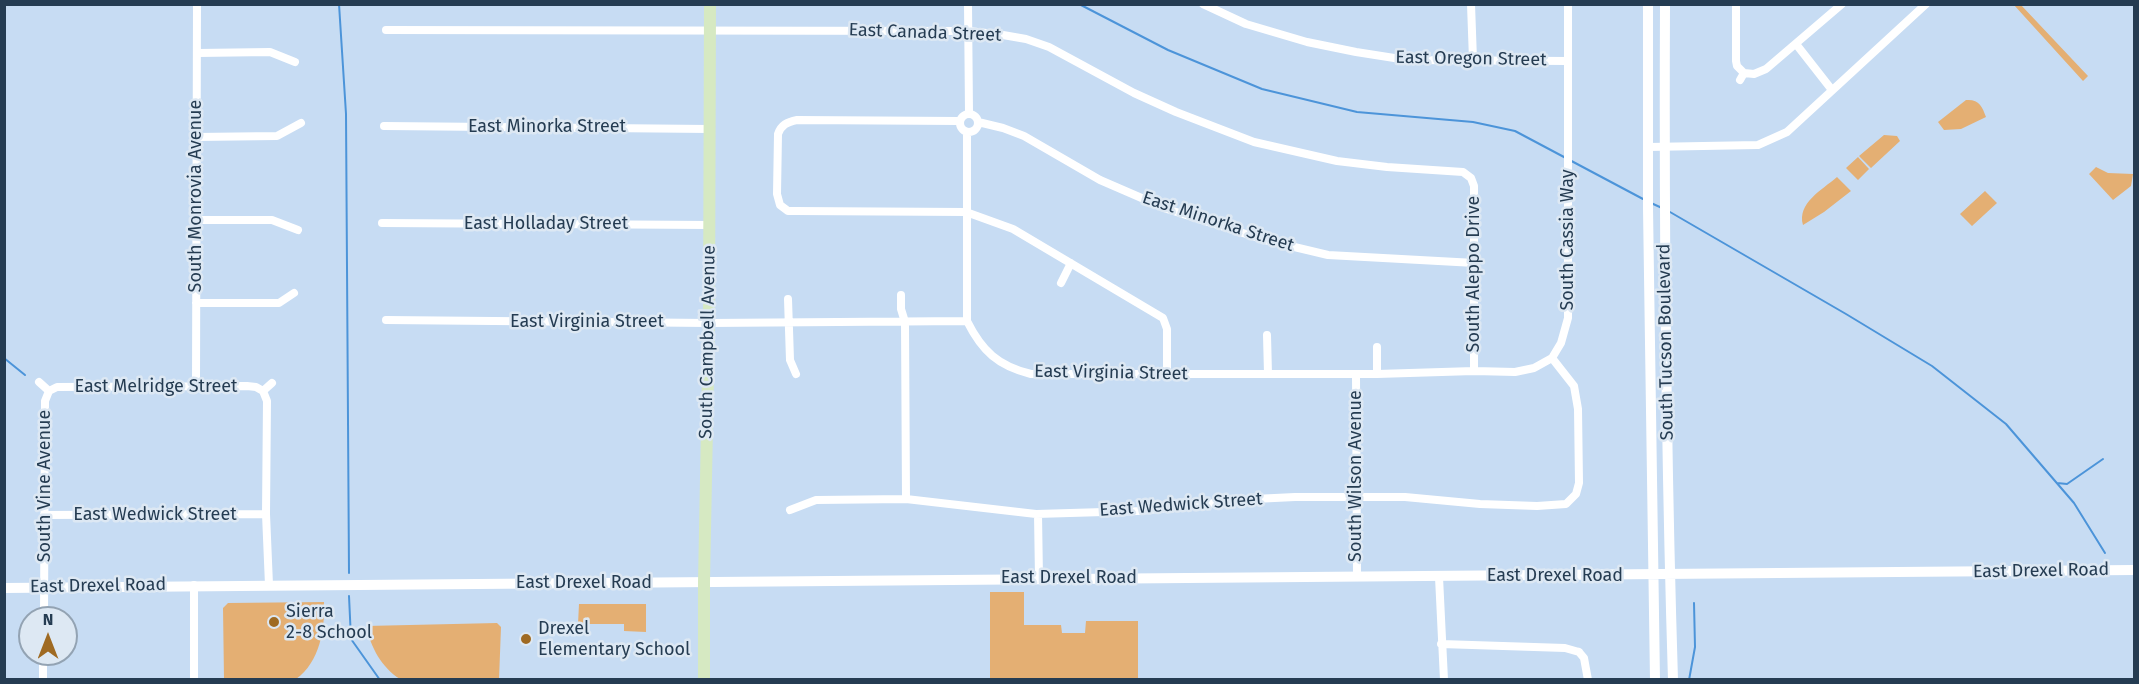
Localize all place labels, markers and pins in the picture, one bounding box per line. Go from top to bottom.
place label: Sierra 2-8 School [286,601,372,644]
marker: Sierra 2-8 School [267,615,281,629]
place label: Drexel Elementary School [538,618,690,660]
marker: Drexel Elementary School [519,632,533,646]

